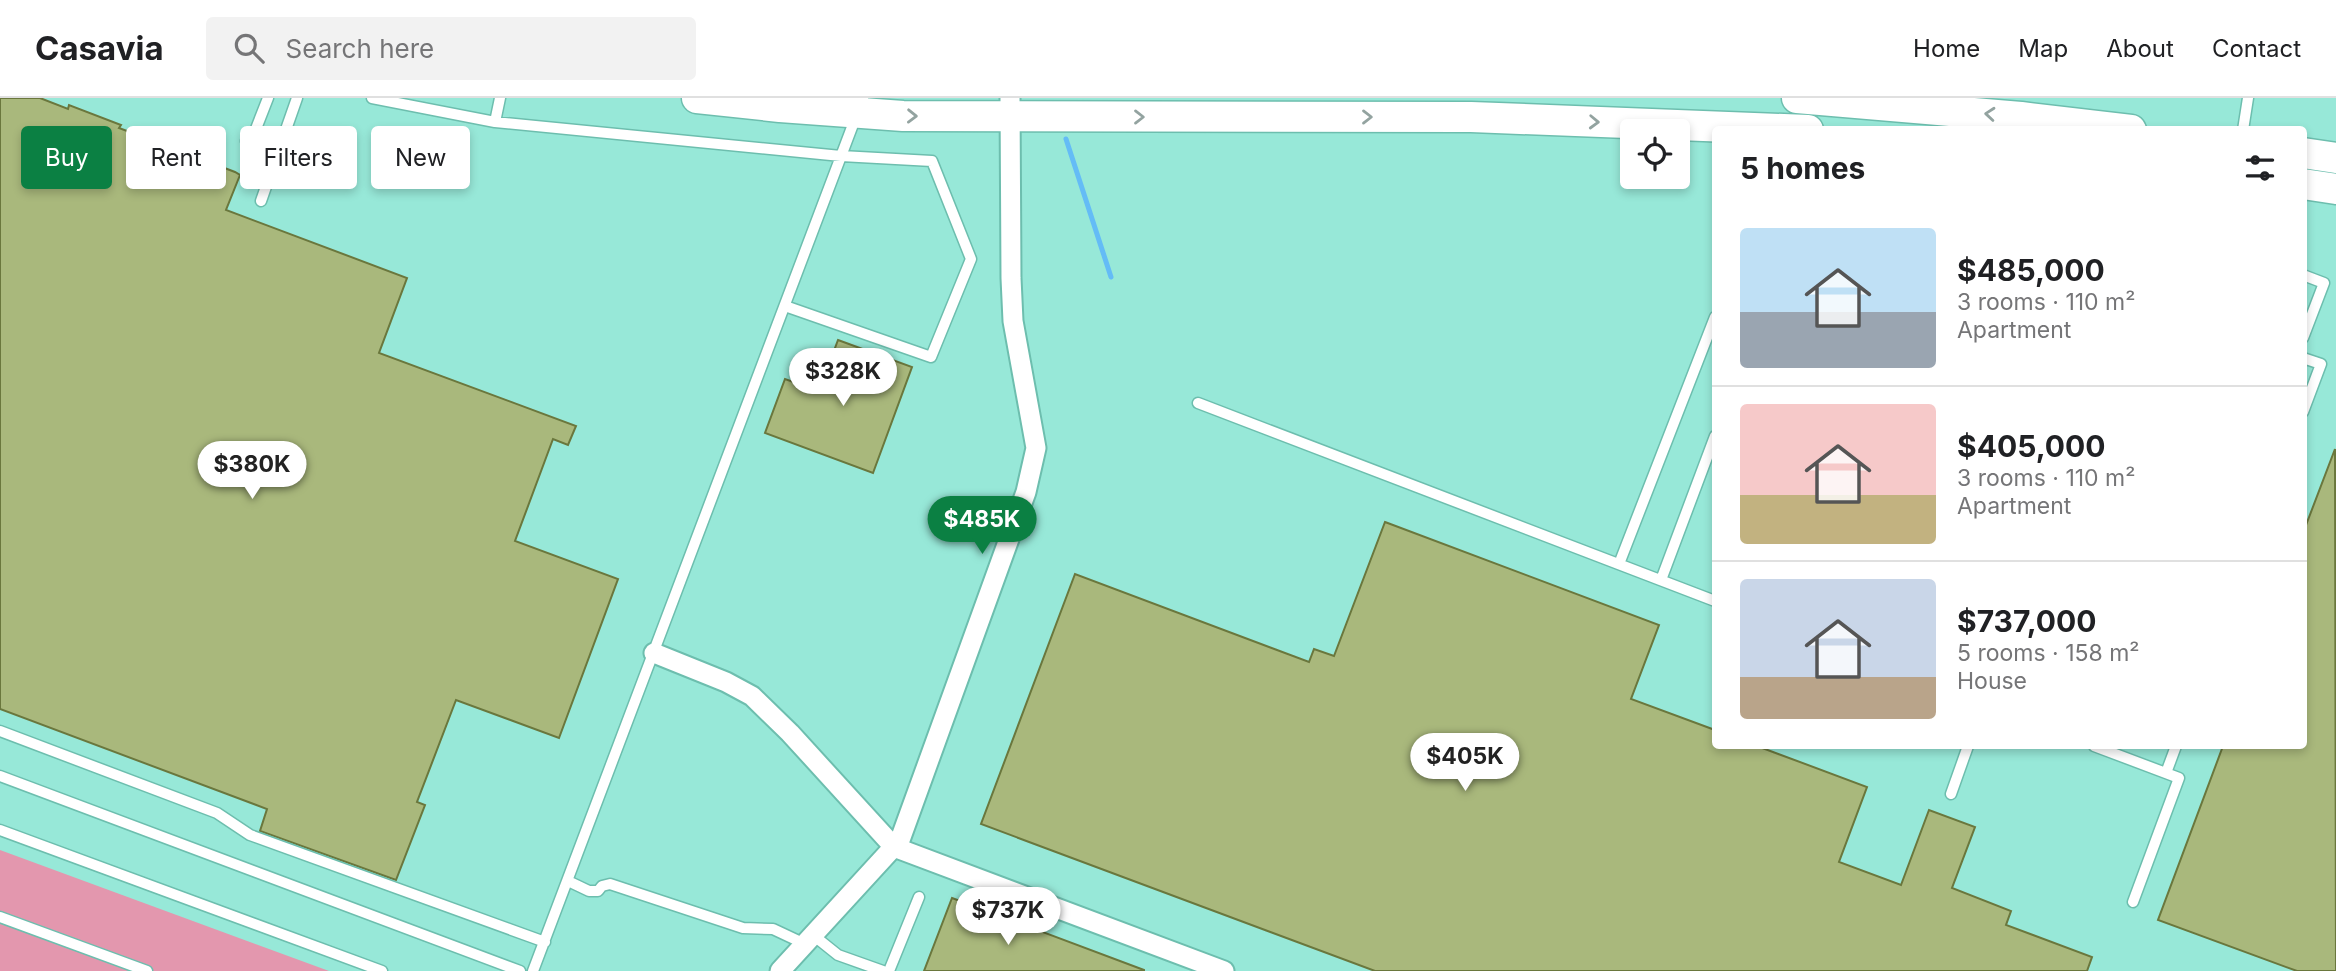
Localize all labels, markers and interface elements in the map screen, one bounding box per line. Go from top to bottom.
search box [206,17,696,80]
text: Casavia [35,28,164,68]
icon: search [230,29,268,67]
text: Search here [286,33,434,64]
text: Home [1913,34,1980,63]
text: Map [2018,34,2068,63]
text: About [2106,34,2174,63]
text: Contact [2212,34,2301,63]
one-way arrow [1984,107,1995,122]
one-way arrow [907,108,918,123]
one-way arrow [1135,109,1145,125]
one-way arrow [1362,109,1373,125]
one-way arrow [1589,114,1600,129]
map controls [1620,119,1690,189]
button: locate [1620,119,1690,189]
chip: Buy [21,126,112,189]
chip: Rent [126,126,226,189]
chip: Filters [240,126,357,189]
chip: New [371,126,470,189]
icon: filters [2241,149,2279,187]
text: 5 homes [1740,150,1865,186]
text: $485,000 [1957,252,2105,288]
icon: home [1796,256,1880,340]
text: 3 rooms · 110 m² [1957,288,2135,316]
text: Apartment [1957,316,2071,344]
pin: $328K [794,348,892,408]
text: $328K [805,357,881,385]
text: $405,000 [1957,428,2105,464]
icon: home [1796,432,1880,516]
pin: $380K [203,442,301,501]
text: $380K [214,450,290,478]
text: 3 rooms · 110 m² [1957,464,2135,492]
text: Apartment [1957,492,2071,520]
pin: $485K [933,496,1031,556]
text: $485K [944,505,1020,533]
text: $737,000 [1957,603,2096,639]
icon: home [1796,607,1880,691]
text: 5 rooms · 158 m² [1957,639,2140,667]
text: House [1957,667,2027,695]
pin: $405K [1416,734,1514,793]
text: $405K [1426,742,1504,770]
pin: $737K [959,888,1057,947]
text: $737K [972,896,1044,924]

